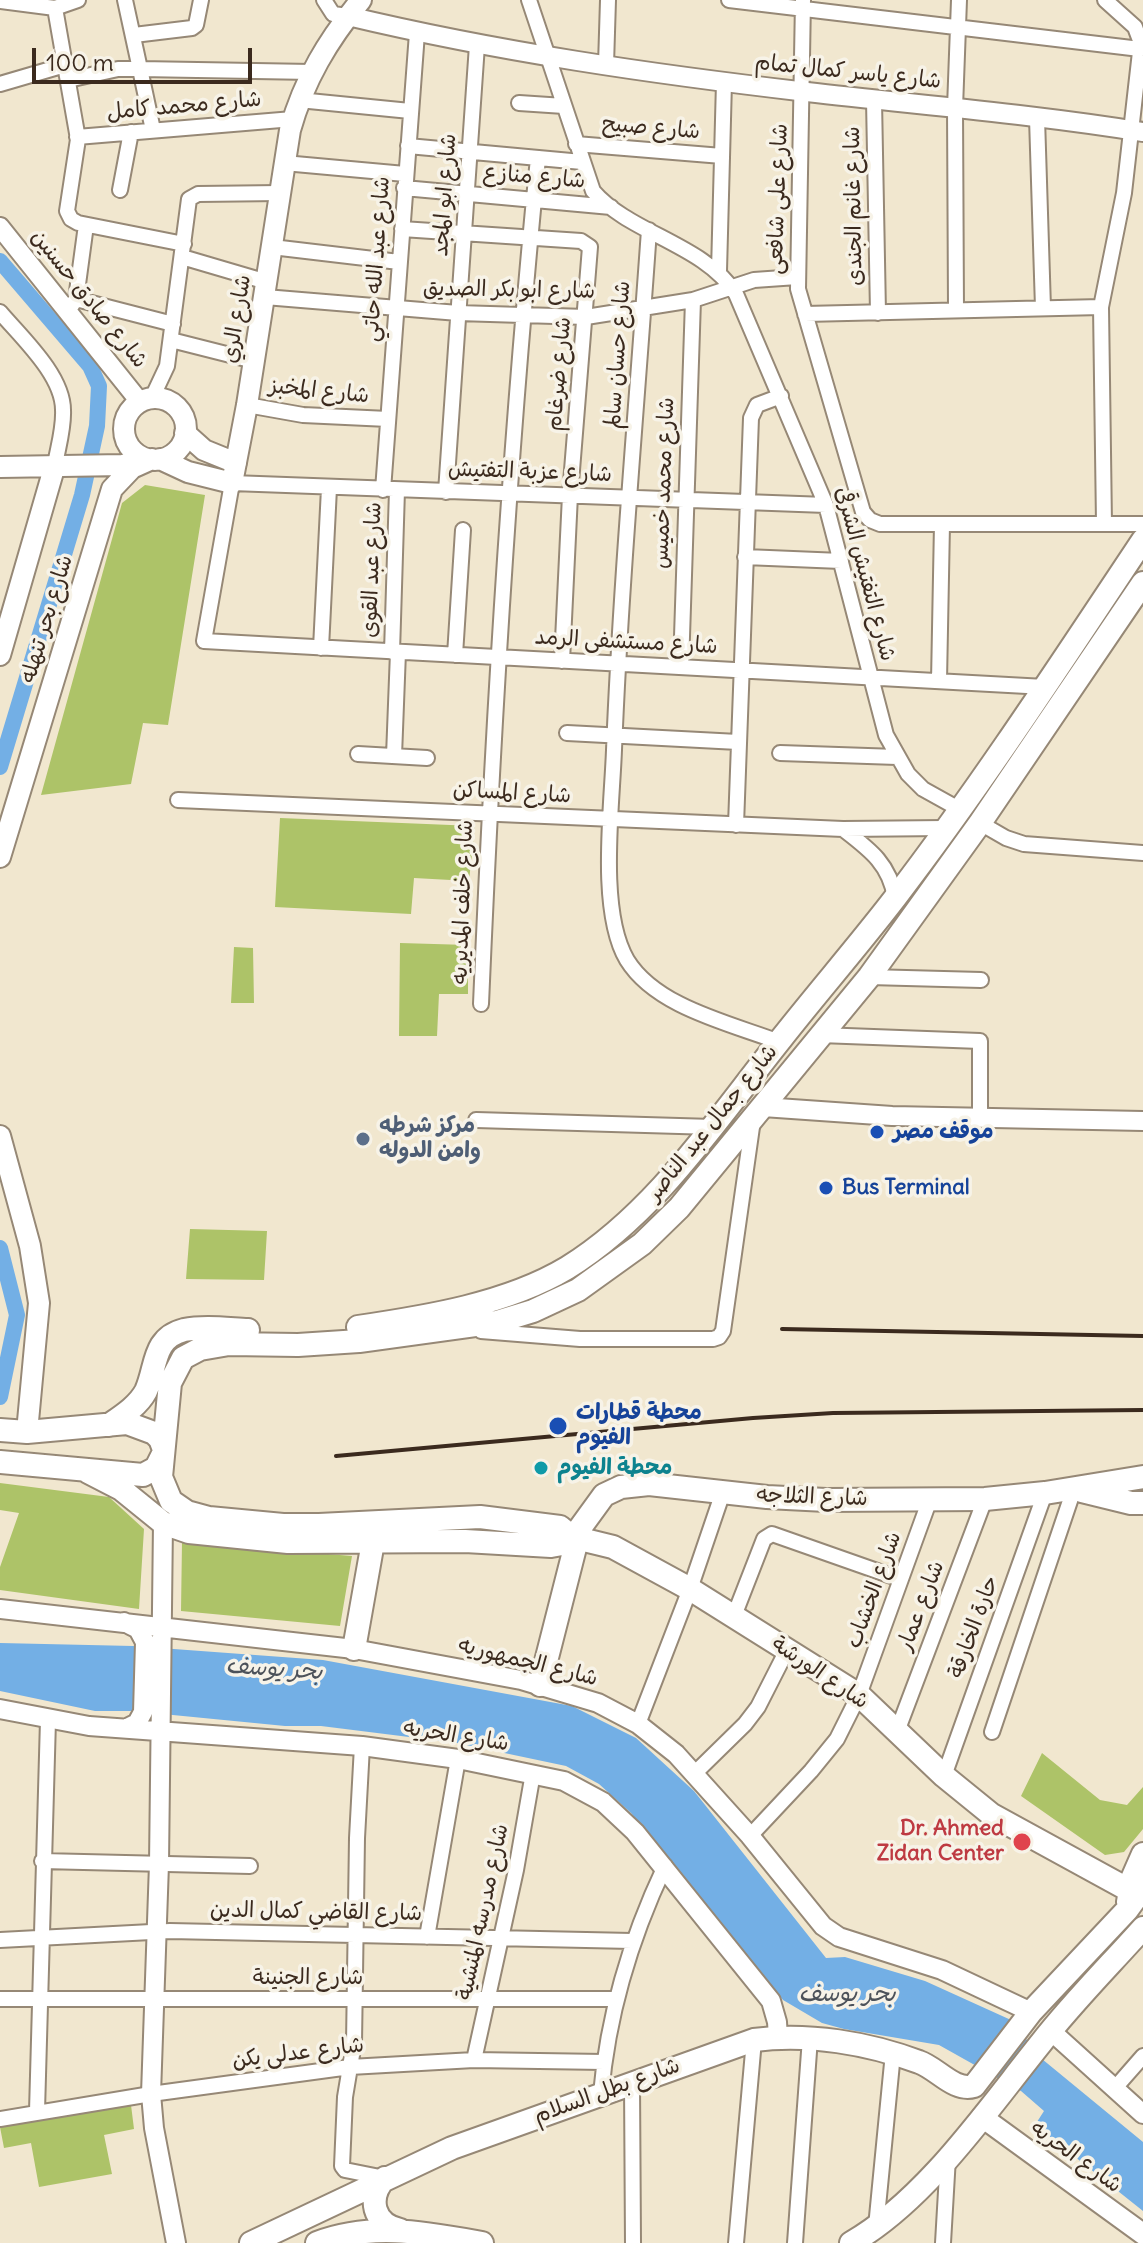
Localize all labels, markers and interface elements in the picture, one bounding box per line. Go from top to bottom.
scale bar [36,32,256,82]
text: 100 m [46,47,114,77]
street label: شارع ياسر كمال تمام [753,49,943,95]
street label: شارع محمد كامل [106,86,262,126]
street label: شارع صبيح [601,111,701,145]
street label: شارع على شافعى [762,123,794,275]
street label: شارع غانم الجندى [839,126,869,286]
street label: شارع ابو المجد [428,133,462,257]
street label: شارع منازع [482,159,586,195]
street label: شارع عبد الله حاتي [358,175,396,343]
street label: شارع صادق حسنين [25,224,153,374]
street label: شارع الري [217,273,257,365]
street label: شارع ابو بكر الصديق [423,275,595,305]
street label: شارع حسان سالم [600,280,636,430]
street label: شارع ضرغام [541,316,577,432]
street label: شارع المخبز [268,373,370,409]
street label: شارع محمد خميس [648,397,680,569]
street label: شارع عزبة التفتيش [448,456,612,488]
street label: شارع التفتيش الشرقى [829,484,901,664]
street label: شارع عبد القوى [356,502,388,638]
street label: شارع بحر تنهله [15,552,79,686]
street label: شارع مستشفى الرمد [534,624,718,660]
street label: شارع المساكن [452,777,572,809]
street label: شارع خلف المديريه [447,819,479,985]
street label: شارع جمال عبد الناصر [641,1039,783,1207]
place label: مركز شرطه وامن الدوله [379,1113,481,1164]
place label: موقف مصر [893,1119,994,1145]
marker: موقف مصر [868,1123,886,1141]
marker: مركز شرطه وامن الدوله [354,1130,372,1148]
place label: Bus Terminal [842,1175,970,1201]
marker: Bus Terminal [817,1179,835,1197]
place label: محطة قطارات الفيوم [576,1400,702,1452]
marker: محطة قطارات الفيوم [547,1415,569,1437]
place label: محطة الفيوم [557,1455,672,1481]
marker: محطة الفيوم [532,1459,550,1477]
street label: شارع الثلاجه [756,1482,868,1512]
street label: شارع الخشاب [841,1528,907,1652]
street label: شارع عمار [892,1557,950,1655]
street label: حارة الخارقة [943,1572,1005,1682]
street label: شارع الورشة [766,1631,874,1715]
street label: شارع الجمهوريه [455,1632,601,1692]
water label: بحر يوسف [225,1651,323,1687]
street label: شارع الحريه [401,1715,511,1757]
place label: Dr. Ahmed Zidan Center [877,1816,1004,1868]
street label: شارع مدرسه المنشية [451,1821,515,2003]
marker: Dr. Ahmed Zidan Center [1011,1831,1033,1853]
street label: شارع القاضي كمال الدين [210,1897,422,1927]
street label: شارع الجنينة [253,1965,363,1991]
water label: بحر يوسف [799,1980,895,2008]
street label: شارع عدلى يكن [231,2032,365,2074]
street label: شارع بطل السلام [530,2052,684,2130]
street label: شارع الحريه [1025,2115,1127,2199]

